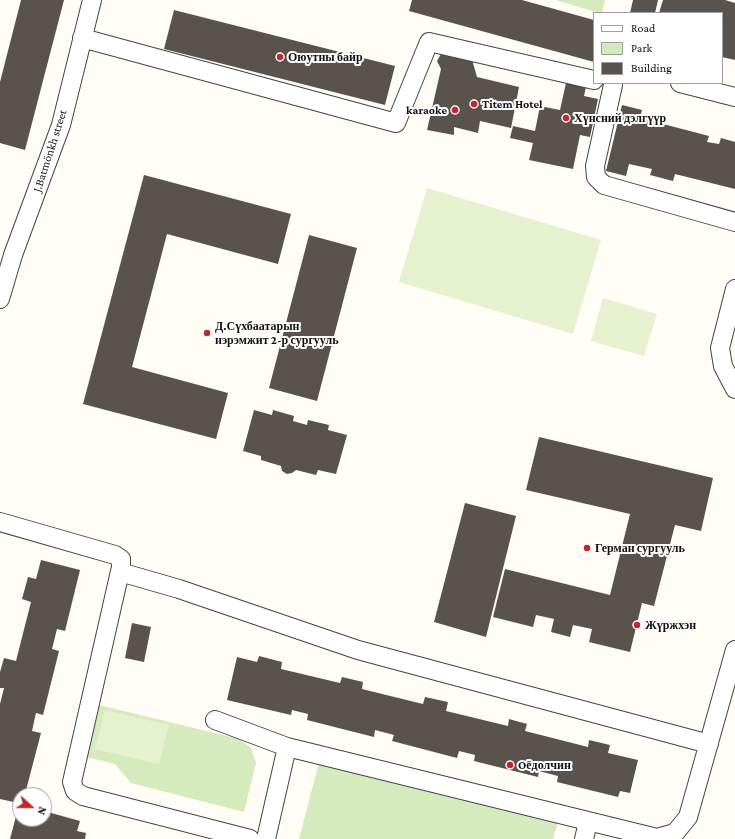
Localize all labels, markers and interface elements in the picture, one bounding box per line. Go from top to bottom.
legend [593,12,723,84]
text: Road [631,21,655,35]
text: Park [631,41,652,55]
place label: Оюутны байр [288,50,363,64]
marker: Оюутны байр [275,52,285,62]
text: Building [631,61,672,75]
place label: Titem Hotel [482,97,543,111]
marker: Titem Hotel [469,99,479,109]
place label: karaoke [406,103,447,117]
marker: karaoke [450,105,460,115]
street label: J.Batmönkh street [30,108,70,194]
place label: Хүнсний дэлгүүр [574,111,666,125]
marker: Хүнсний дэлгүүр [561,113,571,123]
place label: Д.Сүхбаатарын нэрэмжит 2-р сургууль [215,319,339,347]
marker: Д.Сүхбаатарын нэрэмжит 2-р сургууль [202,328,212,338]
place label: Герман сургууль [595,541,685,555]
marker: Герман сургууль [582,543,592,553]
place label: Жүржхэн [645,618,696,632]
marker: Жүржхэн [632,620,642,630]
place label: Oёдолчин [518,758,571,772]
marker: Oёдолчин [505,760,515,770]
north arrow [12,787,52,827]
text: N [35,805,49,817]

